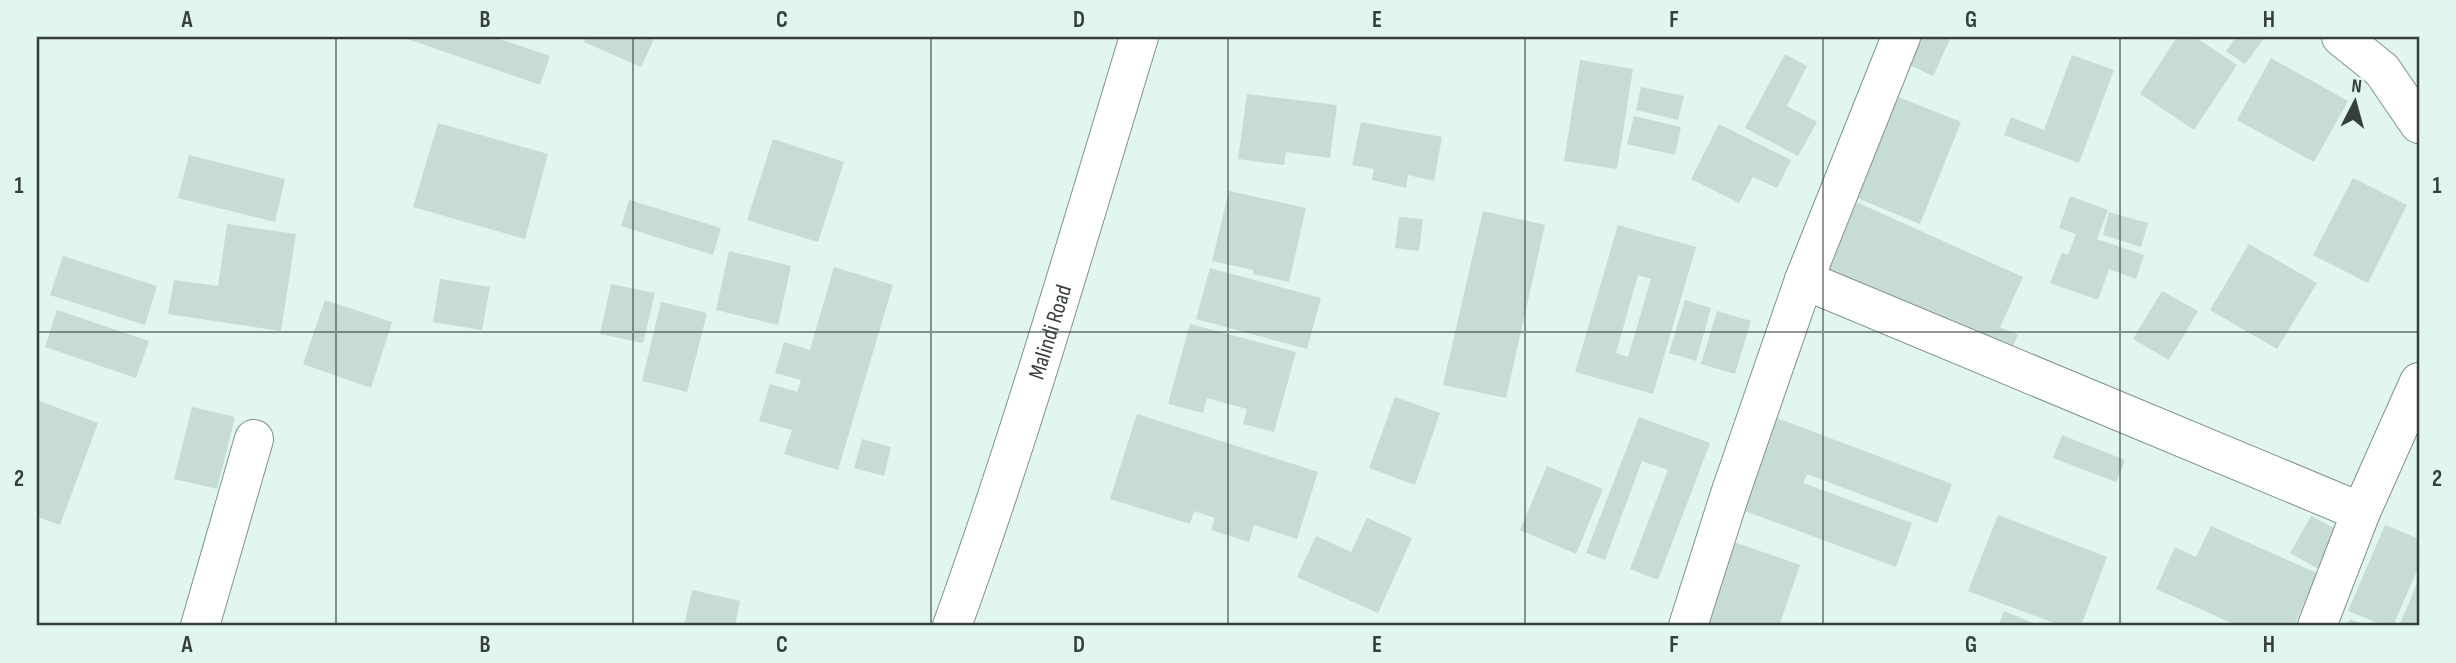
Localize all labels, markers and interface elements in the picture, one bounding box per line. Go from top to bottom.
text: A [181,6,194,34]
text: B [480,6,491,34]
text: C [776,6,788,34]
text: D [1073,6,1085,34]
text: E [1372,6,1382,34]
text: F [1669,6,1679,34]
text: G [1965,6,1977,34]
text: H [2263,6,2275,34]
north arrow [2320,66,2390,136]
text: N [2350,75,2363,99]
text: 1 [14,172,24,200]
text: 1 [2432,172,2442,200]
street label: Malindi Road [1023,281,1078,383]
text: 2 [14,465,24,493]
text: 2 [2432,465,2442,493]
text: A [181,631,194,659]
text: B [480,631,491,659]
text: C [776,631,788,659]
text: D [1073,631,1085,659]
text: E [1372,631,1382,659]
text: F [1669,631,1679,659]
text: G [1965,631,1977,659]
text: H [2263,631,2275,659]

